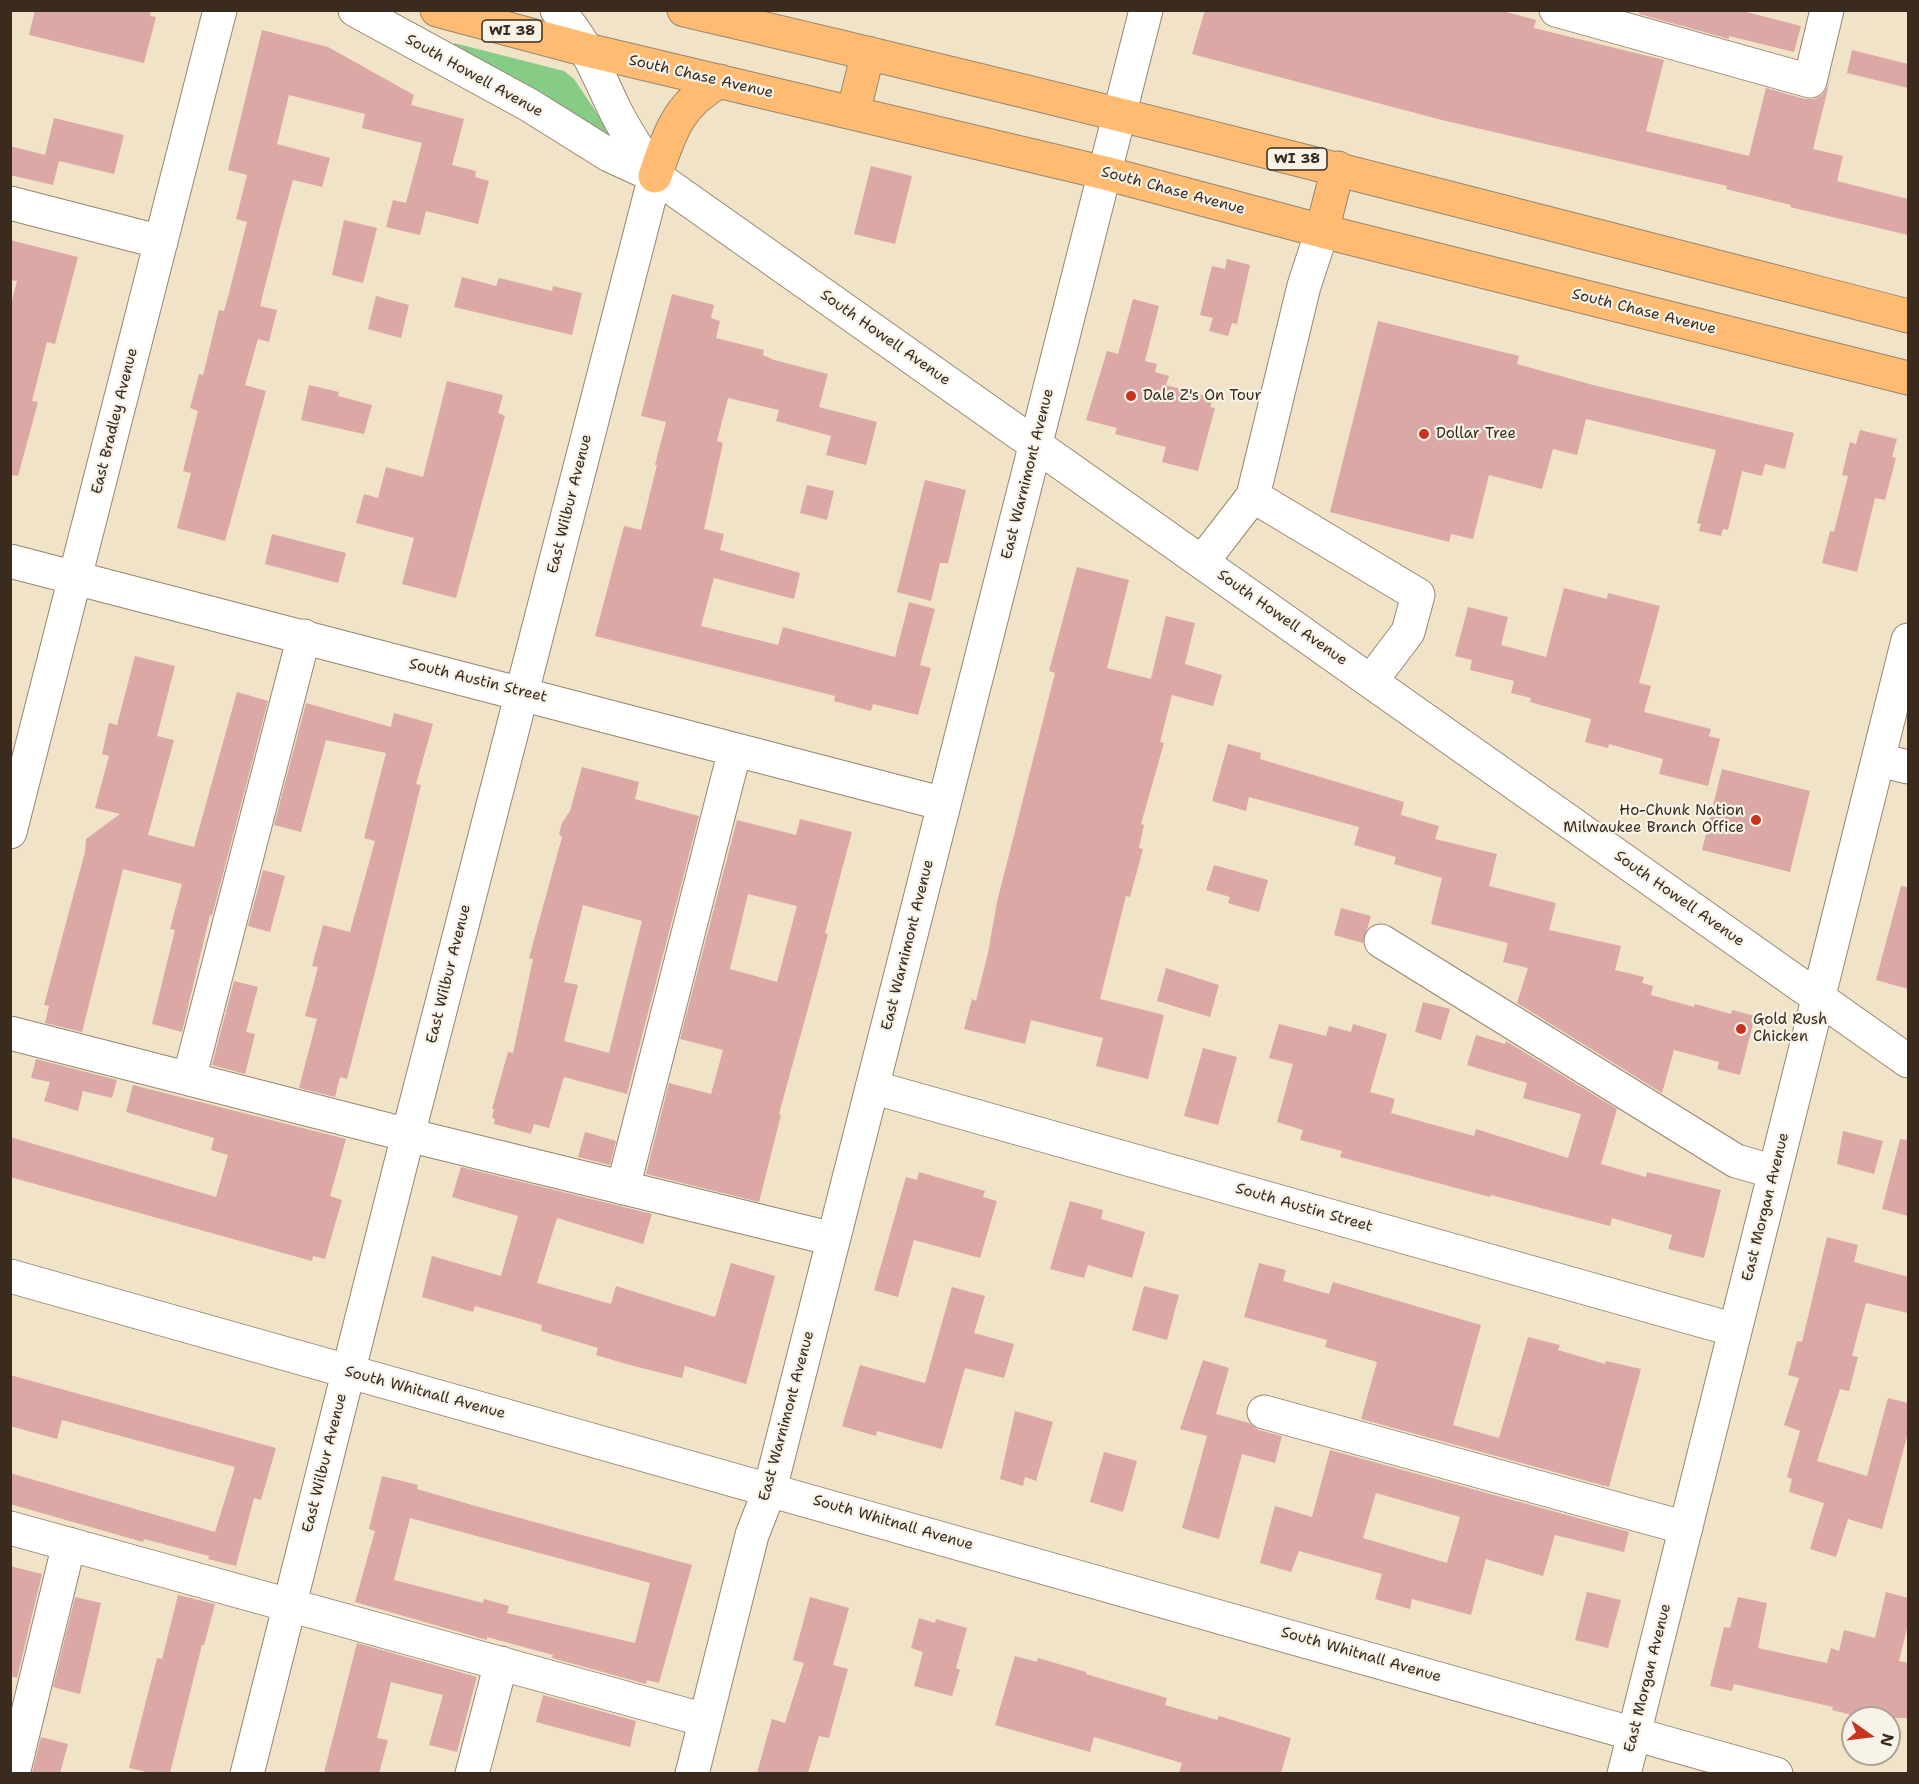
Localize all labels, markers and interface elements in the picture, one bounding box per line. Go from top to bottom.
road number: WI 38 [482,20,542,42]
street label: South Howell Avenue [402,31,546,121]
street label: South Chase Avenue [627,52,775,102]
road number: WI 38 [1267,148,1327,170]
street label: South Chase Avenue [1099,163,1247,219]
street label: South Chase Avenue [1570,285,1718,339]
street label: South Howell Avenue [817,286,953,390]
street label: East Bradley Avenue [88,346,142,496]
street label: East Warnimont Avenue [998,387,1058,561]
place label: Dale Z's On Tour [1143,387,1262,405]
marker: Dale Z's On Tour [1124,389,1138,403]
place label: Dollar Tree [1436,425,1516,443]
marker: Dollar Tree [1417,427,1431,441]
street label: East Wilbur Avenue [544,433,596,575]
street label: South Howell Avenue [1214,566,1350,670]
street label: South Austin Street [407,655,549,707]
place label: Ho-Chunk Nation Milwaukee Branch Office [1563,802,1744,837]
marker: Ho-Chunk Nation Milwaukee Branch Office [1749,813,1763,827]
street label: South Howell Avenue [1611,847,1747,951]
street label: East Warnimont Avenue [878,858,938,1032]
street label: East Wilbur Avenue [423,903,475,1045]
place label: Gold Rush Chicken [1753,1011,1827,1046]
marker: Gold Rush Chicken [1734,1022,1748,1036]
street label: East Morgan Avenue [1739,1131,1793,1283]
street label: South Austin Street [1233,1180,1375,1236]
street label: East Warnimont Avenue [756,1329,818,1503]
street label: South Whitnall Avenue [343,1363,507,1423]
street label: East Wilbur Avenue [299,1392,351,1534]
street label: South Whitnall Avenue [811,1492,975,1554]
street label: East Morgan Avenue [1621,1602,1675,1754]
street label: South Whitnall Avenue [1279,1624,1443,1686]
north arrow [1841,1706,1901,1766]
text: N [1875,1731,1899,1749]

